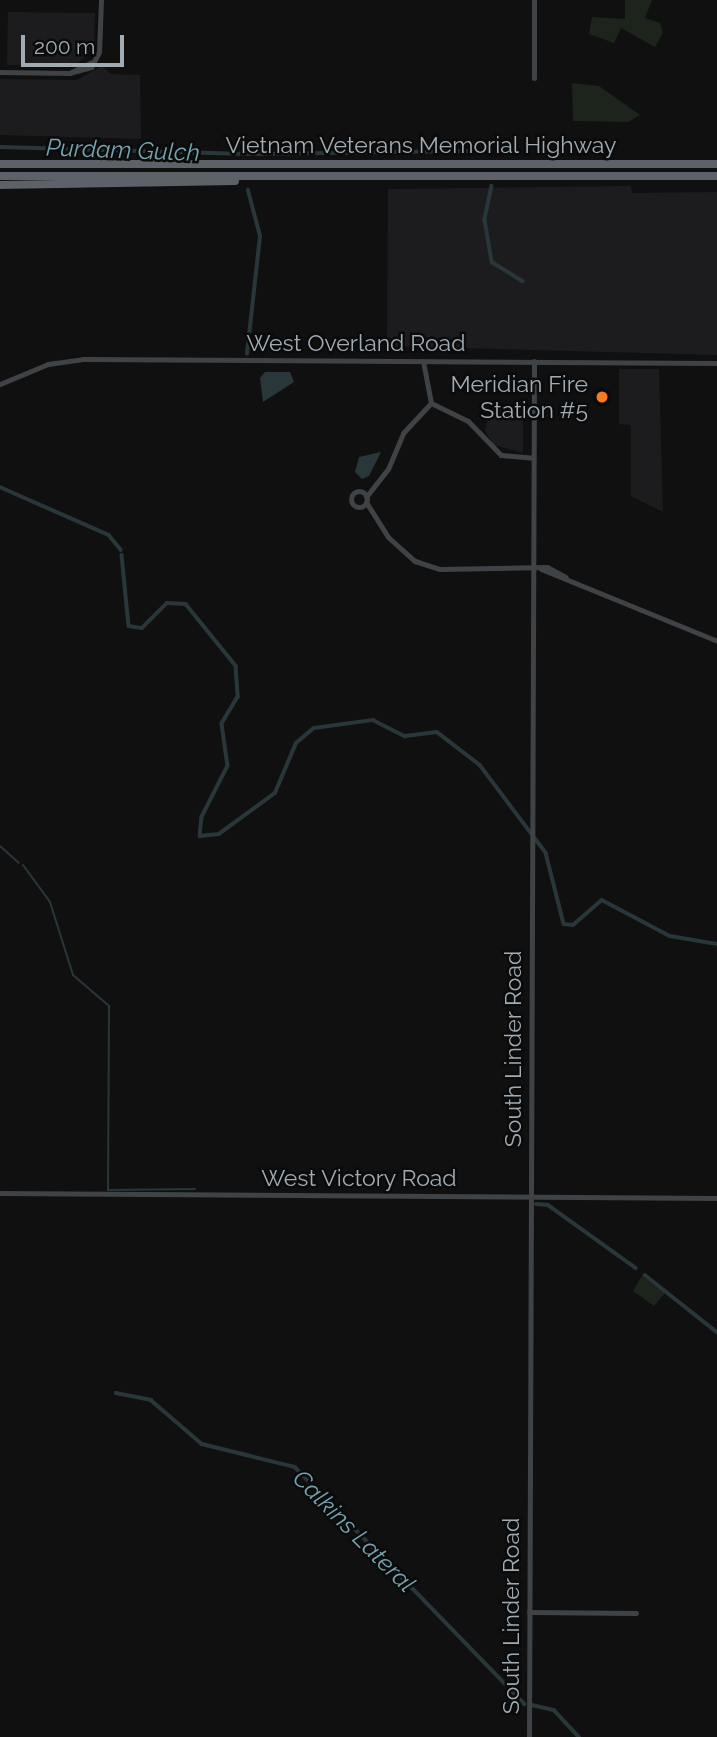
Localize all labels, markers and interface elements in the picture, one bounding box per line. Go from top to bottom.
scale bar [24,21,128,65]
text: 200 m [34,34,95,59]
street label: Vietnam Veterans Memorial Highway [225,131,617,159]
water label: Purdam Gulch [45,133,201,167]
street label: West Overland Road [247,329,465,357]
place label: Meridian Fire Station #5 [451,370,588,424]
marker: Meridian Fire Station #5 [594,389,610,405]
street label: South Linder Road [499,950,527,1148]
street label: West Victory Road [261,1164,457,1192]
water label: Calkins Lateral [287,1464,421,1598]
street label: South Linder Road [497,1517,525,1715]

